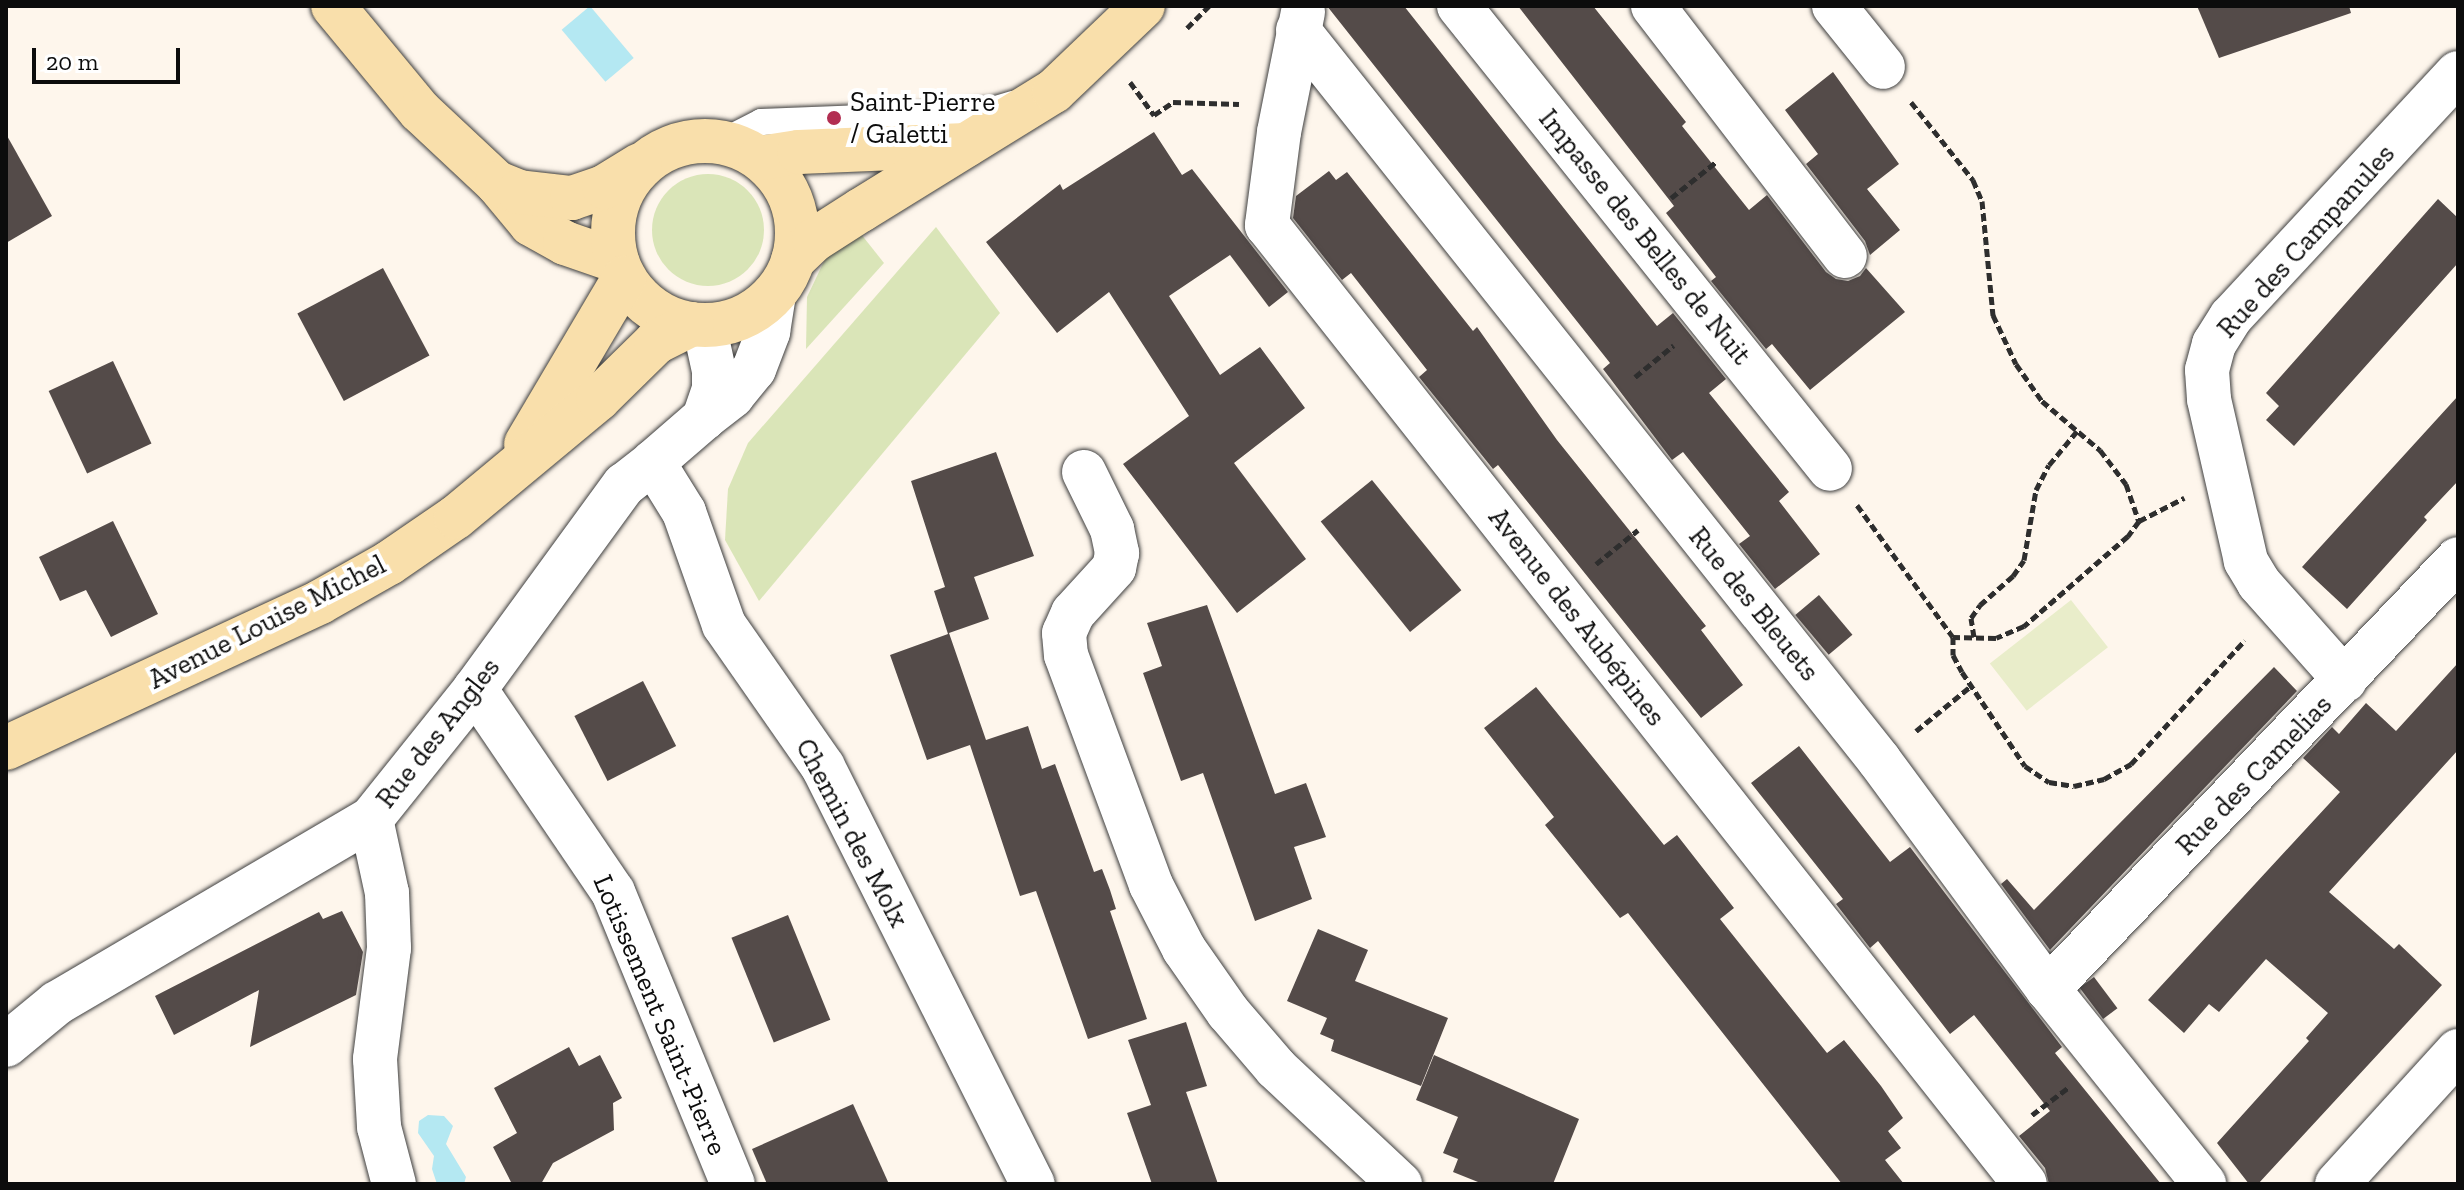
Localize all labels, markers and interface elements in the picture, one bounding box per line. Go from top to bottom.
scale bar [36,32,184,82]
text: 20 m [46,47,98,76]
place label: Saint-Pierre / Galetti [850,85,996,151]
street label: Impasse des Belles de Nuit [1532,102,1758,372]
marker: Saint-Pierre / Galetti [825,109,843,127]
street label: Rue des Campanules [2210,137,2402,345]
street label: Avenue des Aubépines [1481,501,1673,733]
street label: Rue des Bleuets [1682,520,1826,688]
street label: Avenue Louise Michel [143,548,391,696]
street label: Rue des Angles [369,651,507,815]
street label: Rue des Camelias [2169,688,2339,862]
street label: Chemin des Molx [788,733,916,933]
street label: Lotissement Saint-Pierre [586,870,734,1160]

